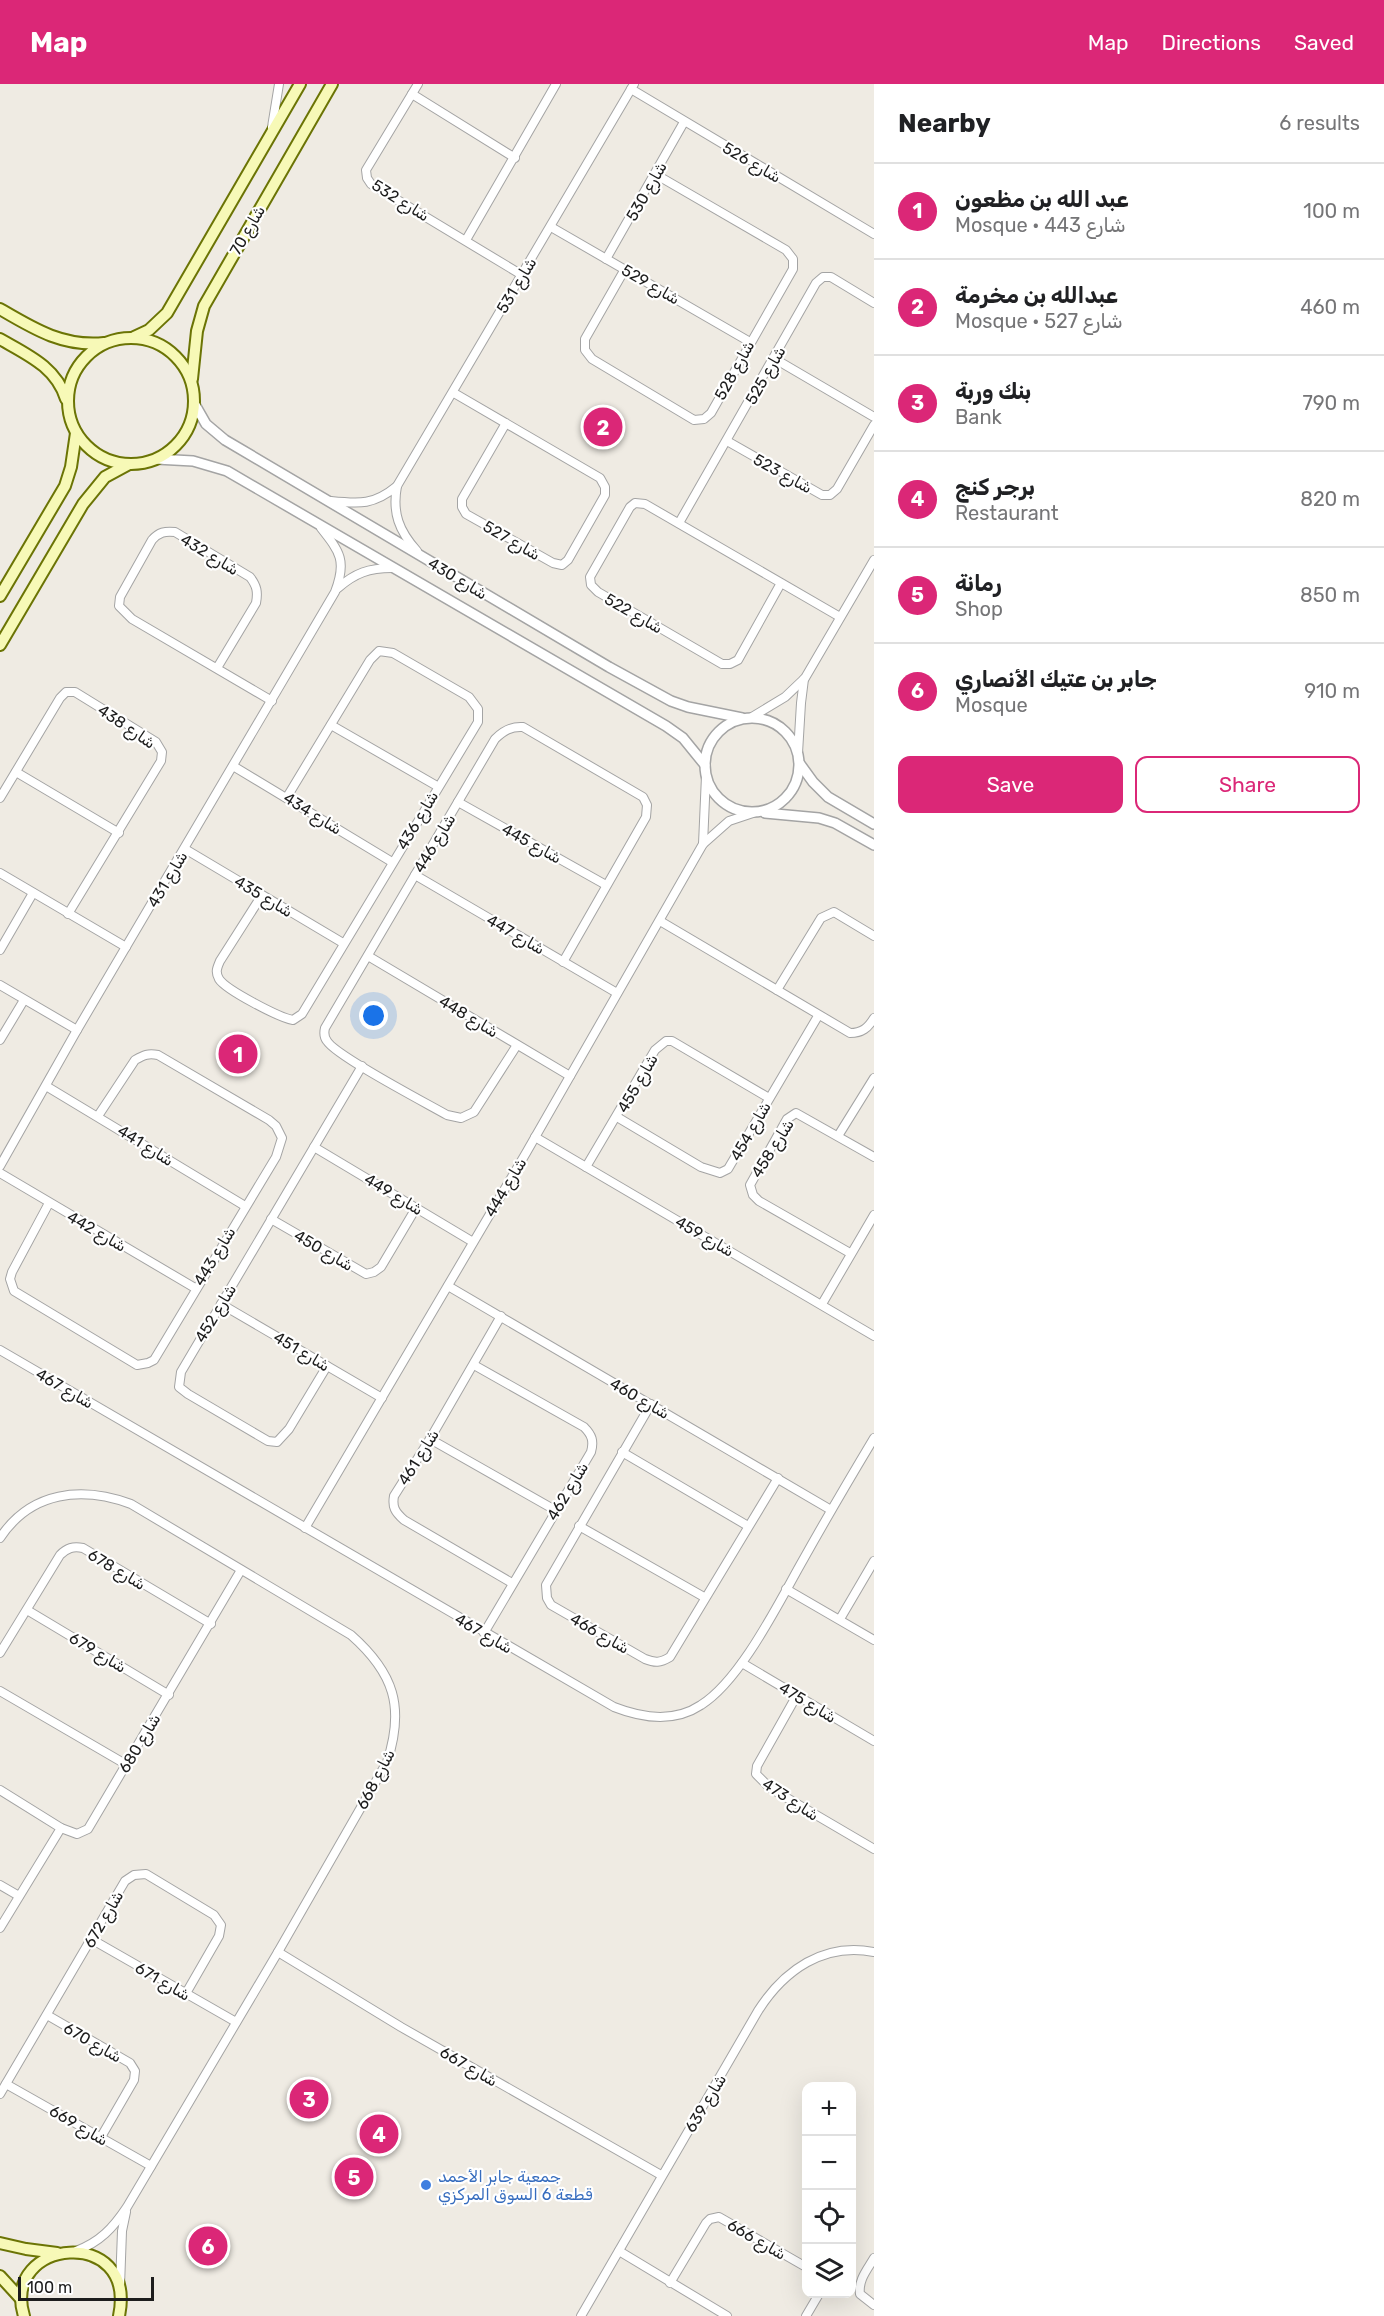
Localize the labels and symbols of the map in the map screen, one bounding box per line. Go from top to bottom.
street label: شارع 526 [718,138,784,188]
street label: شارع 530 [622,158,673,225]
street label: شارع 532 [367,175,433,227]
street label: شارع 70 [226,202,271,259]
street label: شارع 531 [492,254,542,318]
street label: شارع 529 [617,260,683,310]
street label: شارع 528 [710,337,760,404]
street label: شارع 525 [741,343,791,409]
pin: 2 [584,404,622,450]
street label: شارع 523 [749,450,815,499]
street label: شارع 527 [479,516,544,566]
street label: شارع 432 [176,530,242,581]
street label: شارع 430 [424,553,491,605]
street label: شارع 522 [600,589,666,639]
street label: شارع 438 [93,700,159,754]
street label: شارع 434 [279,788,345,840]
street label: شارع 436 [393,788,444,854]
street label: شارع 446 [409,810,461,877]
street label: شارع 445 [498,819,565,869]
street label: شارع 431 [143,848,193,912]
street label: شارع 435 [230,872,296,923]
street label: شارع 447 [482,910,548,960]
street label: شارع 448 [435,991,502,1043]
your location [359,1001,388,1030]
pin: 1 [218,1032,258,1076]
street label: شارع 455 [613,1050,664,1117]
street label: شارع 454 [726,1098,777,1165]
street label: شارع 458 [747,1115,800,1182]
street label: شارع 441 [113,1121,177,1172]
street label: شارع 444 [480,1154,532,1221]
street label: شارع 449 [360,1169,427,1221]
street label: شارع 442 [63,1207,130,1258]
street label: شارع 459 [671,1212,738,1263]
street label: شارع 443 [189,1223,241,1290]
street label: شارع 450 [290,1226,357,1277]
street label: شارع 452 [191,1281,242,1347]
street label: شارع 451 [269,1327,333,1377]
street label: شارع 467 [31,1364,97,1414]
street label: شارع 460 [606,1374,673,1425]
street label: شارع 461 [394,1426,445,1490]
street label: شارع 462 [543,1459,594,1525]
street label: شارع 678 [83,1545,149,1596]
street label: شارع 467 [450,1609,516,1659]
street label: شارع 466 [566,1609,633,1660]
street label: شارع 679 [65,1628,130,1679]
street label: شارع 475 [775,1678,840,1729]
street label: شارع 680 [114,1710,166,1777]
street label: شارع 668 [352,1746,401,1814]
street label: شارع 473 [758,1774,823,1826]
street label: شارع 672 [79,1887,129,1952]
street label: شارع 671 [131,1958,194,2007]
street label: شارع 670 [59,2018,125,2068]
street label: شارع 667 [436,2042,501,2092]
street label: شارع 639 [681,2071,732,2137]
pin: 3 [290,2076,328,2122]
street label: شارع 669 [45,2101,111,2152]
pin: 4 [360,2112,398,2156]
pin: 5 [334,2154,374,2200]
place label: جمعية جابر الأحمد قطعة 6 السوق المركزي [438,2167,593,2206]
marker: جمعية جابر الأحمد قطعة 6 السوق المركزي [419,2178,433,2192]
street label: شارع 666 [723,2215,790,2266]
pin: 6 [188,2224,228,2268]
scale bar [18,2274,154,2302]

